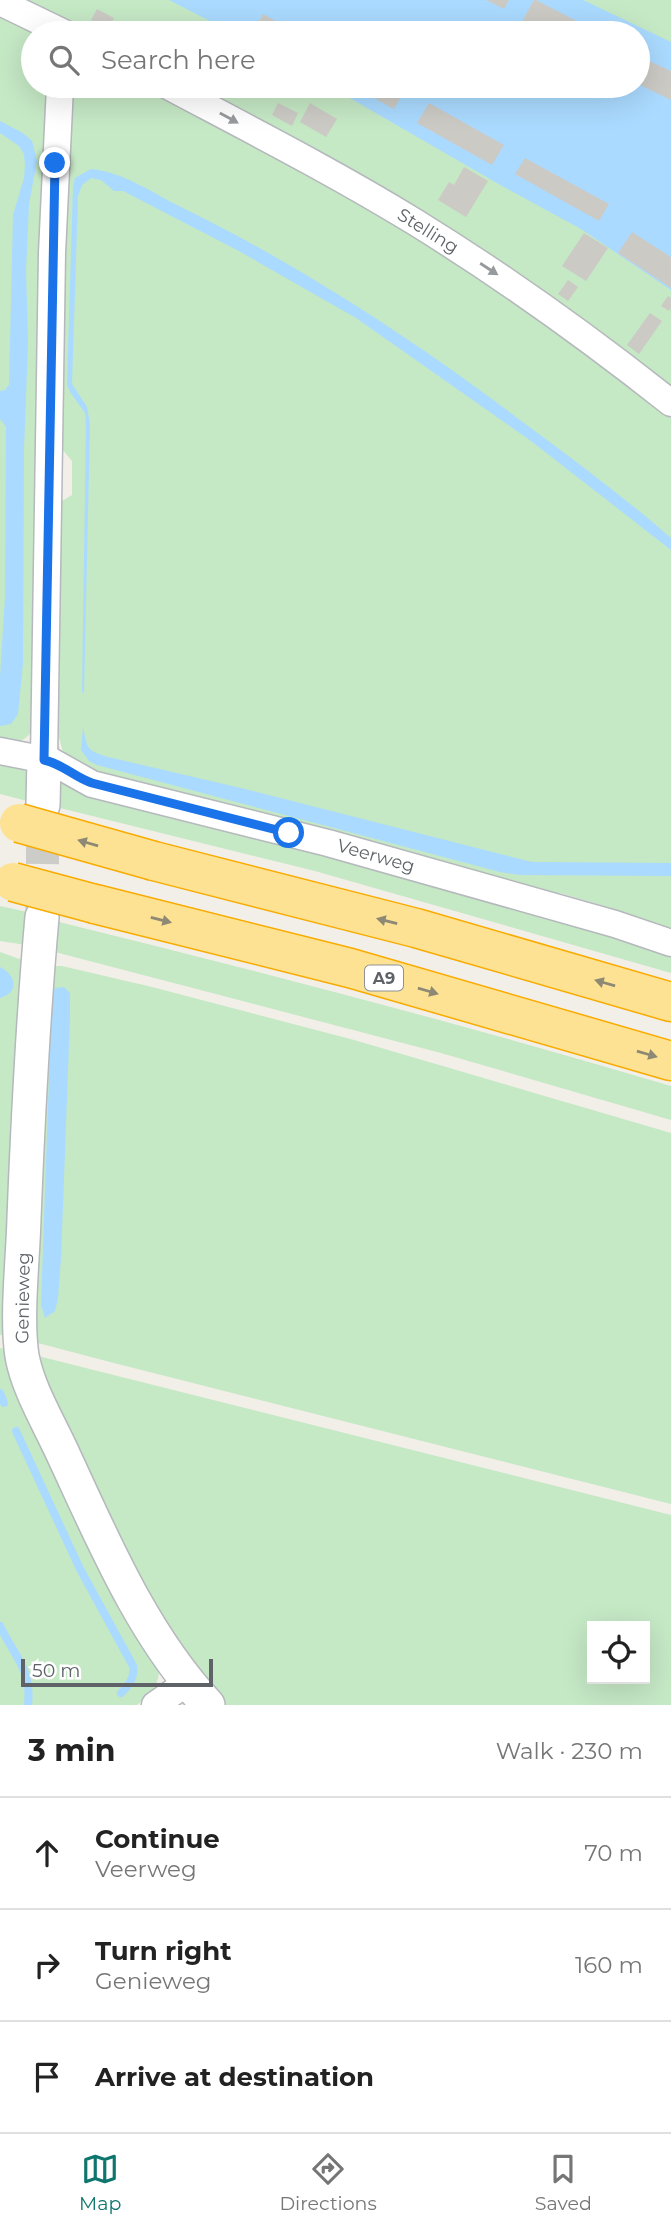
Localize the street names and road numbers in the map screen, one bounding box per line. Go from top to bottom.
street label: Stelling [393,204,463,258]
street label: Veerweg [335,834,417,878]
road number: A9 [365,966,403,990]
street label: Genieweg [11,1252,35,1344]

